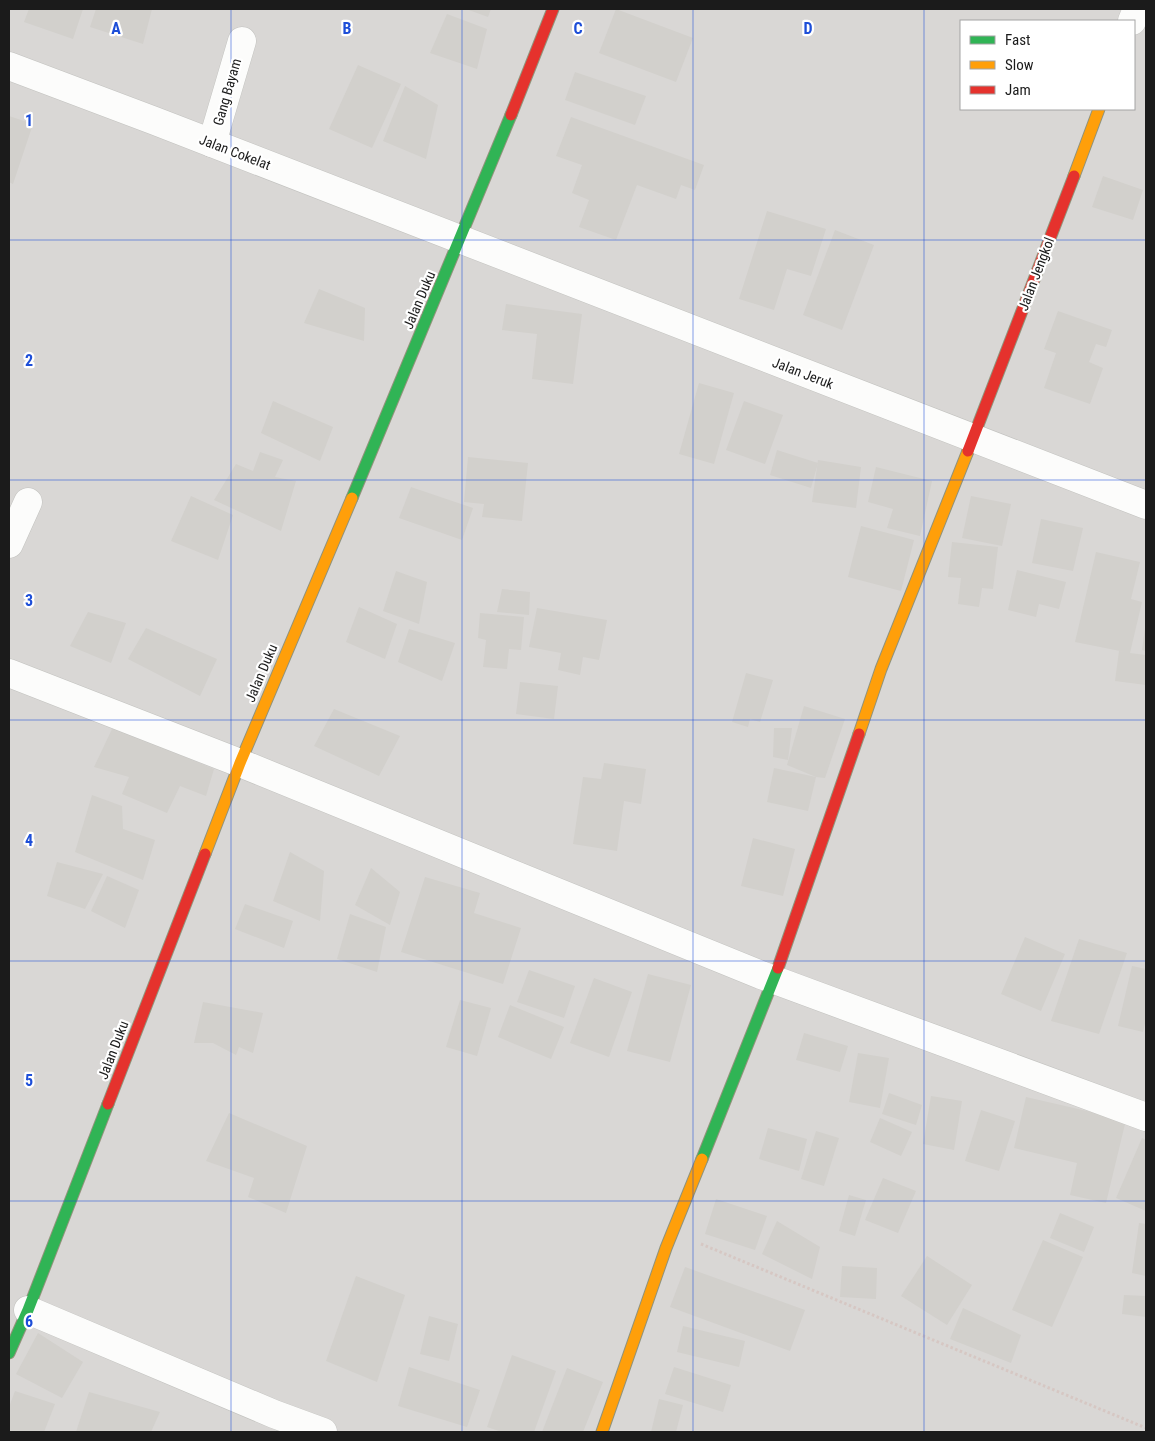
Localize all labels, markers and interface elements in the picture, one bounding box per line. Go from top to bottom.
text: A [111,19,121,38]
text: B [343,19,352,38]
text: C [573,19,583,38]
text: D [803,19,813,38]
legend [960,20,1135,110]
text: Fast [1005,31,1030,49]
text: Slow [1005,56,1034,74]
street label: Gang Bayam [210,57,244,127]
text: Jam [1005,81,1031,99]
text: 1 [25,111,33,130]
street label: Jalan Cokelat [197,131,273,173]
street label: Jalan Jengkol [1015,235,1057,313]
street label: Jalan Duku [400,269,438,331]
text: 2 [25,351,33,370]
street label: Jalan Jeruk [770,354,836,392]
text: 3 [25,591,33,610]
street label: Jalan Duku [242,642,280,704]
text: 4 [25,831,33,850]
street label: Jalan Duku [95,1019,131,1081]
text: 5 [25,1071,33,1090]
text: 6 [25,1312,33,1331]

